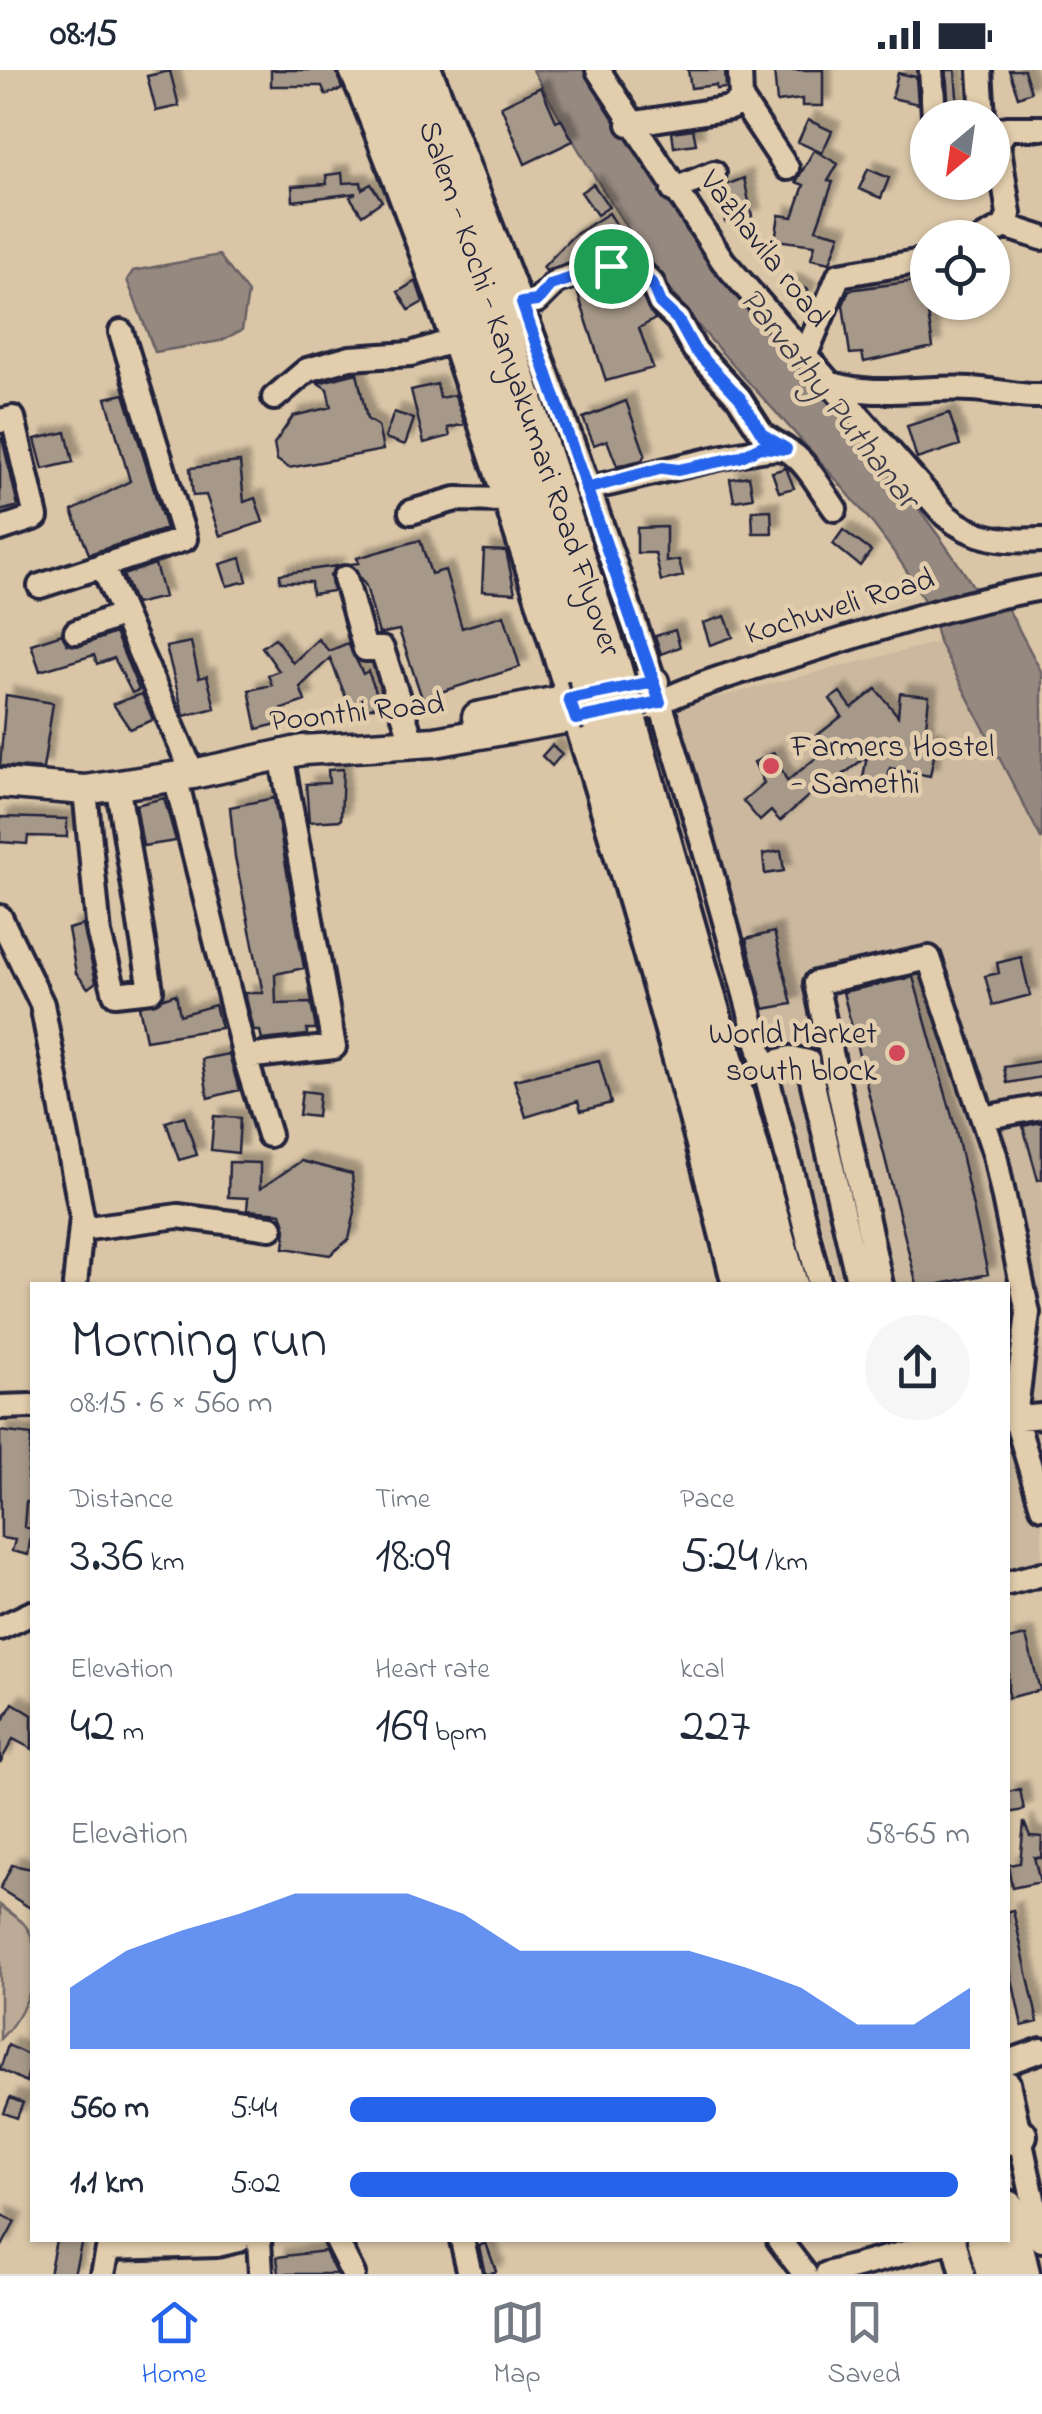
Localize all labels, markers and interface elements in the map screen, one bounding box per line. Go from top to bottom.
text: 08:15 [50,7,118,63]
north arrow [910,100,1010,200]
map controls [910,100,1010,320]
street label: Salem - Kochi - Kanyakumari Road Flyover [404,115,632,663]
street label: Vazhavila road [686,160,840,339]
button: locate [910,220,1010,320]
pin [569,224,654,309]
icon: arrive [584,239,639,294]
water label: Parvathy Puthanar [725,277,934,524]
street label: Kochuveli Road [739,557,941,659]
street label: Poonthi Road [268,681,446,747]
place label: Farmers Hostel - Samethi [790,725,994,809]
marker: Farmers Hostel - Samethi [760,755,782,777]
place label: World Market south block [709,1012,878,1096]
marker: World Market south block [886,1042,908,1064]
text: Morning run [70,1303,327,1383]
button: share [865,1315,970,1420]
text: 08:15 · 6 × 560 m [70,1381,273,1428]
text: Distance [70,1480,173,1521]
text: Time [375,1480,430,1521]
text: Pace [680,1480,735,1521]
text: 3.36 [70,1521,144,1594]
text: 18:09 [375,1521,451,1594]
text: 5:24 [680,1521,758,1594]
text: km [144,1543,185,1584]
text: /km [758,1543,808,1584]
text: Elevation [70,1650,173,1691]
text: Heart rate [375,1650,490,1691]
text: kcal [680,1650,725,1691]
text: 42 [70,1691,115,1764]
text: 169 [375,1691,428,1764]
text: 227 [680,1691,750,1764]
text: m [115,1713,144,1754]
text: bpm [428,1713,487,1754]
text: Elevation [70,1812,188,1859]
text: 58–65 m [865,1812,970,1859]
text: 560 m [70,2086,149,2133]
text: 5:44 [230,2086,277,2133]
text: 1.1 km [70,2161,144,2208]
text: 5:02 [230,2161,281,2208]
tab: Home [141,2295,207,2396]
tab: Map [490,2295,545,2396]
tab: Saved [827,2295,901,2396]

